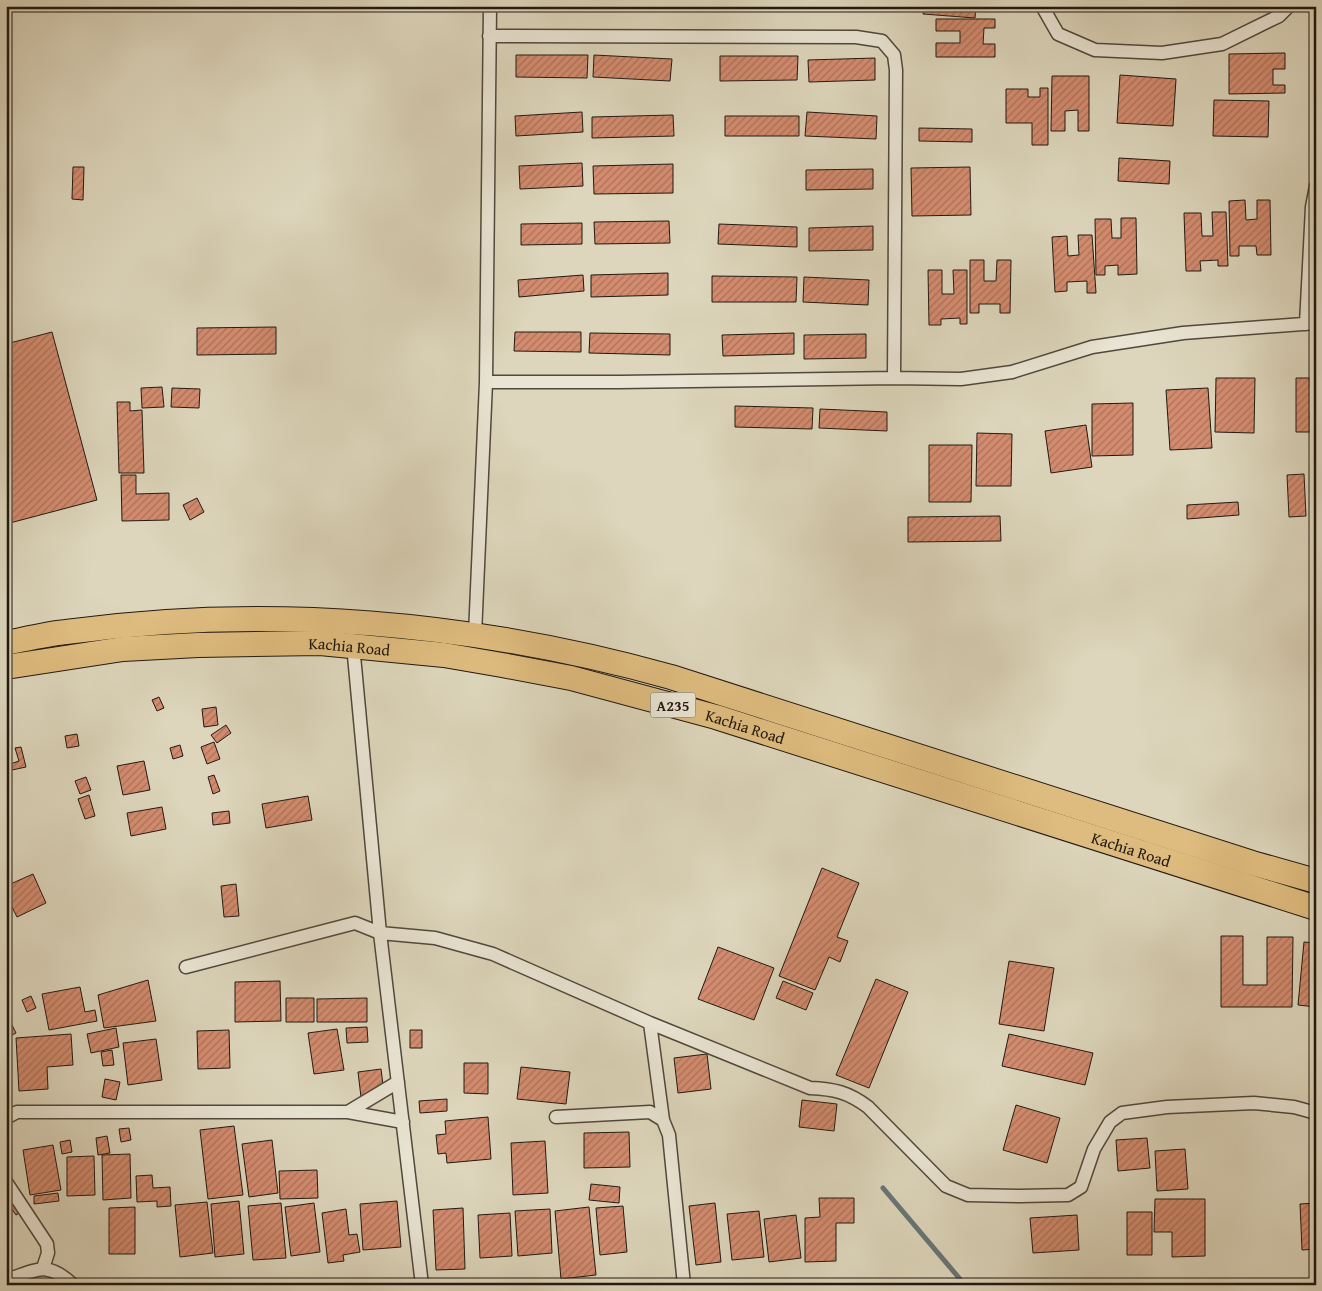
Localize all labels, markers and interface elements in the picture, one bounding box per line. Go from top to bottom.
street label: Kachia Road [308,631,392,662]
road number: A235 [650,692,696,718]
street label: Kachia Road [703,703,788,750]
street label: Kachia Road [1088,825,1174,873]

